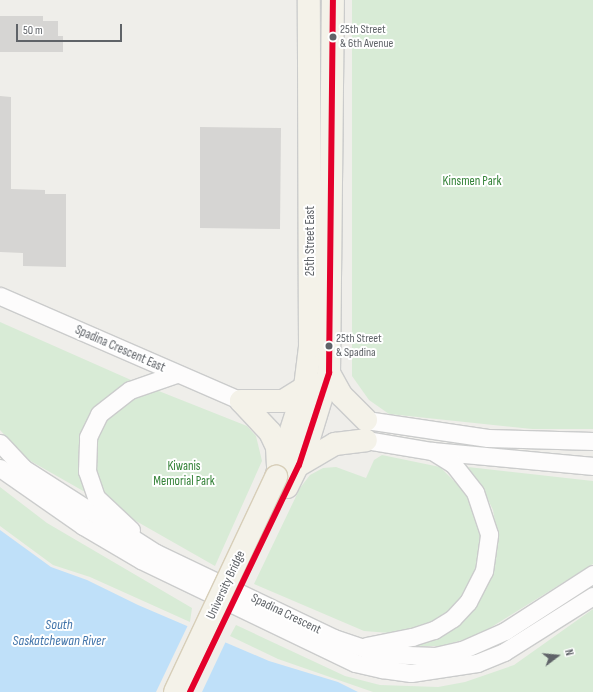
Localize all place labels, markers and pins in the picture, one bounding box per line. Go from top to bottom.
place label: 25th Street & 6th Avenue [340,23,393,51]
marker: 25th Street & 6th Avenue [328,32,338,42]
place label: 25th Street & Spadina [336,332,382,360]
marker: 25th Street & Spadina [324,341,334,351]

